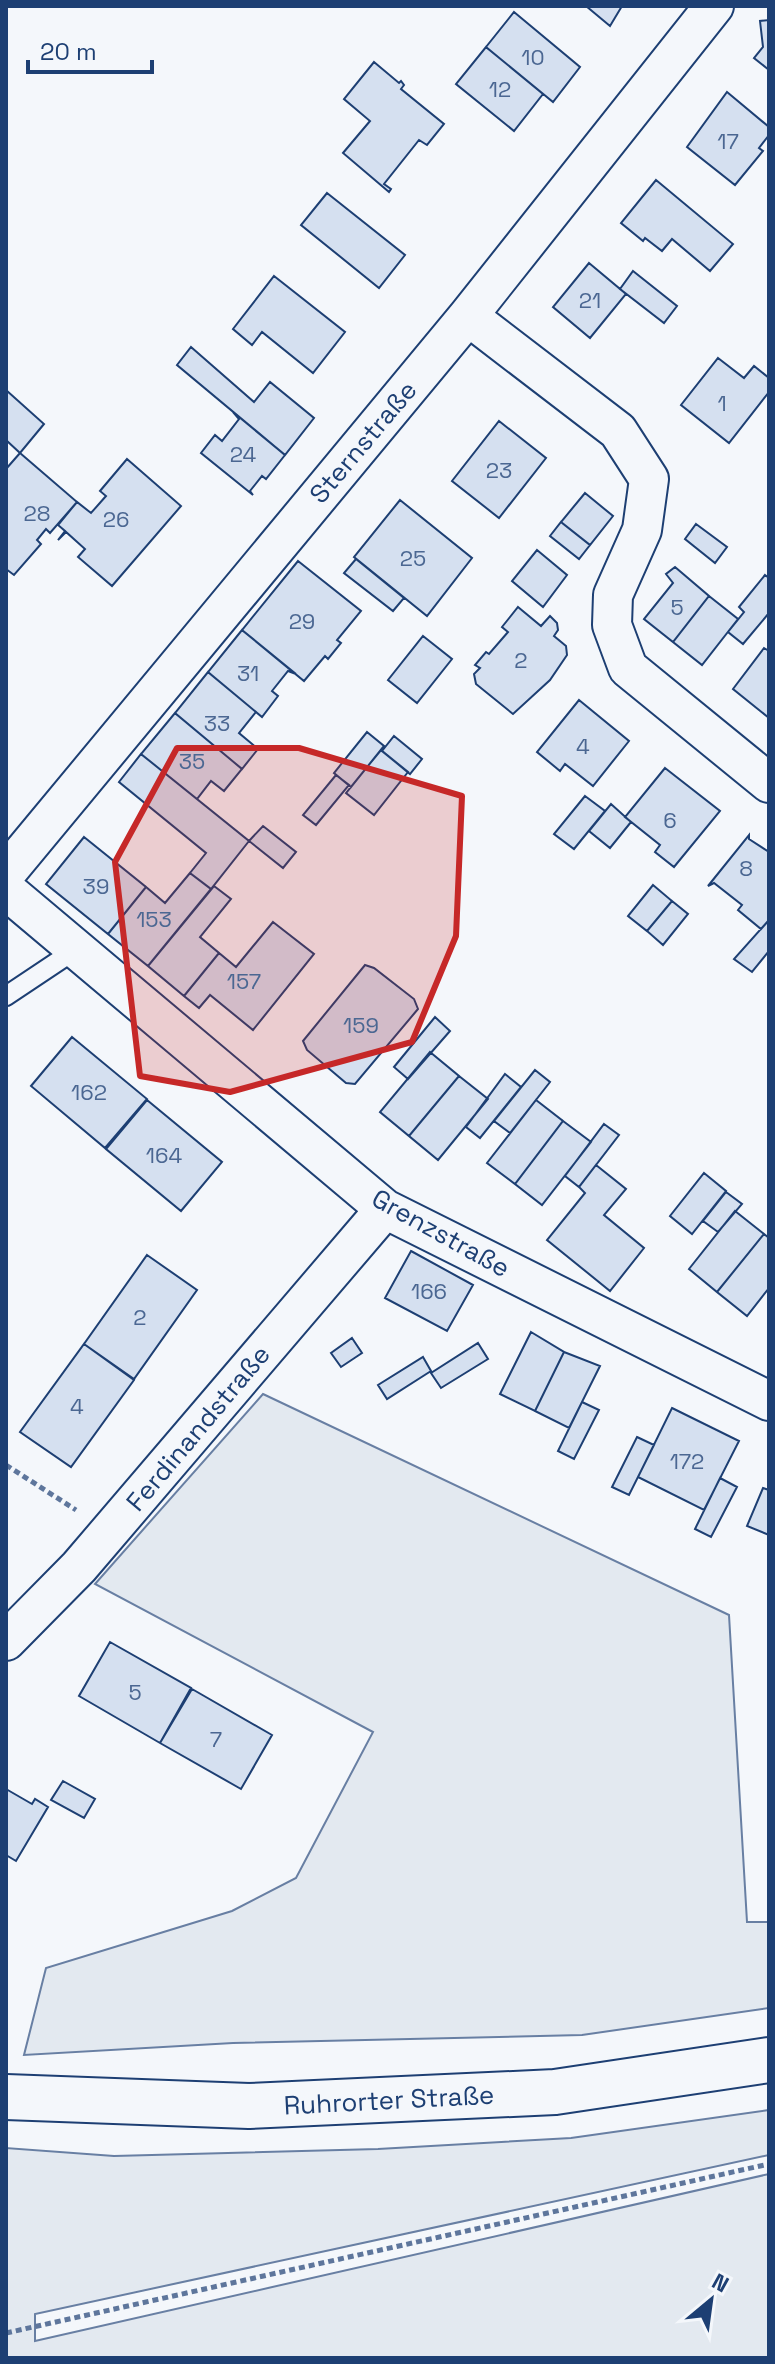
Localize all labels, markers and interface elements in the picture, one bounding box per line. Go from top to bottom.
scale bar [28,24,152,74]
text: 20 m [40,36,97,67]
house number: 10 [521,43,545,71]
house number: 12 [489,75,511,103]
house number: 17 [717,127,739,155]
house number: 21 [579,286,601,314]
street label: Sternstraße [302,374,424,510]
house number: 1 [717,389,727,417]
house number: 24 [230,440,256,468]
house number: 23 [486,456,512,484]
house number: 28 [24,499,50,527]
house number: 26 [103,505,129,533]
house number: 25 [400,544,426,572]
house number: 5 [670,593,684,621]
house number: 29 [289,607,315,635]
house number: 2 [514,646,528,674]
house number: 31 [237,659,259,687]
house number: 33 [204,709,230,737]
house number: 4 [576,732,590,760]
house number: 35 [179,747,205,775]
house number: 6 [663,806,677,834]
house number: 8 [739,854,753,882]
house number: 39 [83,872,109,900]
house number: 153 [136,905,172,933]
house number: 157 [227,967,261,995]
house number: 159 [343,1011,379,1039]
house number: 162 [71,1078,107,1106]
house number: 164 [146,1141,182,1169]
street label: Grenzstraße [366,1181,516,1285]
house number: 166 [411,1277,447,1305]
house number: 2 [133,1303,147,1331]
street label: Ferdinandstraße [119,1338,277,1518]
house number: 4 [70,1392,84,1420]
house number: 172 [670,1447,704,1475]
house number: 5 [128,1678,142,1706]
house number: 7 [210,1725,222,1753]
street label: Ruhrorter Straße [283,2078,495,2122]
north arrow [671,2260,751,2340]
text: N [707,2267,734,2298]

